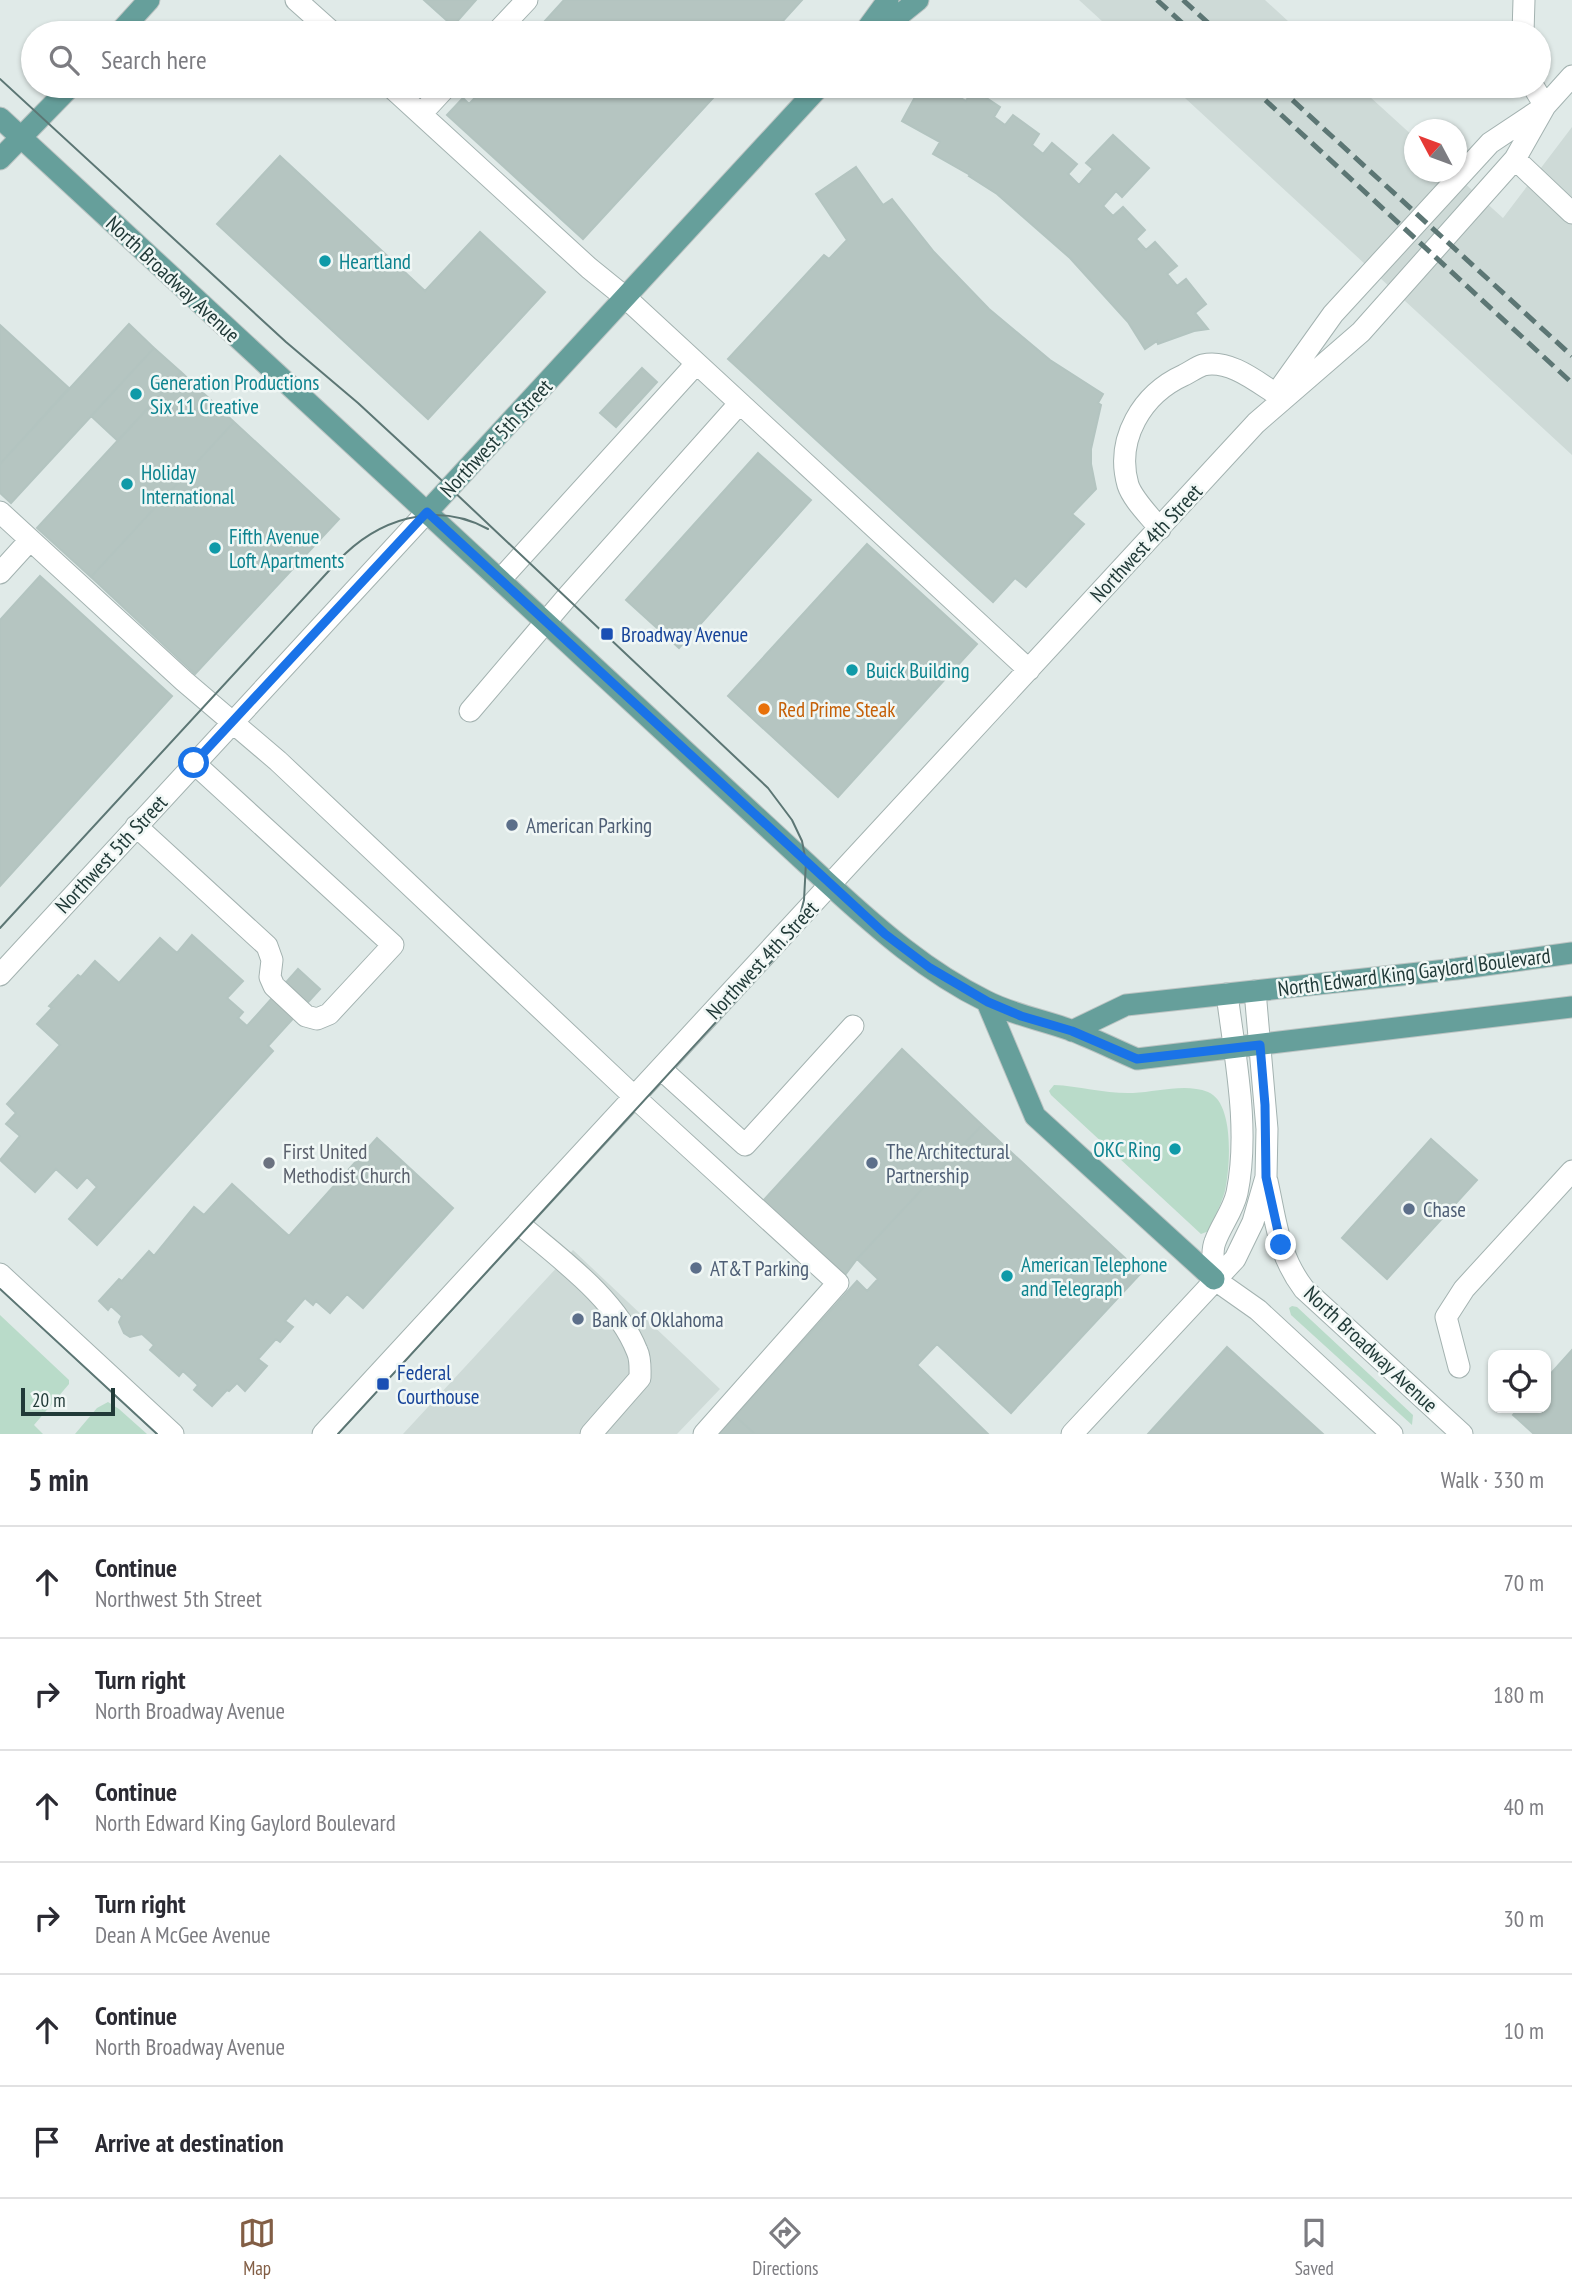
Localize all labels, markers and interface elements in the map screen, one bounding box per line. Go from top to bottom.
search box [21,21,1551,98]
icon: search [45,41,83,79]
text: Search here [101,43,207,76]
north arrow [1404,119,1467,182]
street label: North Broadway Avenue [100,210,246,348]
place label: Heartland [339,248,411,275]
marker: Heartland [317,253,333,269]
place label: Generation Productions Six 11 Creative [150,369,319,420]
street label: Northwest 5th Street [434,373,558,503]
marker: Generation Productions Six 11 Creative [128,386,144,402]
place label: Holiday International [141,459,235,510]
marker: Holiday International [119,476,135,492]
street label: Northwest 4th Street [1084,478,1208,608]
place label: Fifth Avenue Loft Apartments [229,523,344,574]
marker: Fifth Avenue Loft Apartments [207,540,223,556]
place label: Broadway Avenue [621,621,748,648]
marker: Broadway Avenue [599,626,615,642]
place label: Buick Building [866,657,970,684]
marker: Buick Building [844,662,860,678]
place label: Red Prime Steak [778,696,895,723]
marker: Red Prime Steak [756,701,772,717]
route start [178,747,209,778]
street label: Northwest 5th Street [49,789,173,919]
place label: American Parking [526,812,652,839]
marker: American Parking [504,817,520,833]
street label: Northwest 4th Street [700,895,824,1025]
street label: North Edward King Gaylord Boulevard [1276,942,1552,1002]
place label: OKC Ring [1093,1136,1161,1163]
place label: First United Methodist Church [283,1138,411,1189]
place label: The Architectural Partnership [886,1138,1010,1189]
marker: OKC Ring [1167,1141,1183,1157]
marker: First United Methodist Church [261,1155,277,1171]
marker: The Architectural Partnership [864,1155,880,1171]
place label: Chase [1423,1196,1466,1223]
marker: Chase [1401,1201,1417,1217]
route end [1265,1229,1296,1260]
place label: American Telephone and Telegraph [1021,1251,1167,1302]
place label: AT&T Parking [710,1255,809,1282]
marker: AT&T Parking [688,1260,704,1276]
marker: American Telephone and Telegraph [999,1268,1015,1284]
street label: North Broadway Avenue [1298,1280,1444,1418]
place label: Bank of Oklahoma [592,1306,724,1333]
marker: Bank of Oklahoma [570,1311,586,1327]
map controls [1488,1350,1551,1413]
button: locate [1488,1350,1551,1413]
place label: Federal Courthouse [397,1359,479,1410]
marker: Federal Courthouse [375,1376,391,1392]
scale bar [21,1385,116,1417]
text: 20 m [32,1388,66,1412]
text: 5 min [28,1460,89,1499]
text: Walk · 330 m [1441,1465,1544,1494]
text: Continue [95,1551,177,1584]
icon: ahead [28,1563,66,1601]
text: 70 m [1503,1568,1544,1597]
text: Northwest 5th Street [95,1584,262,1613]
text: Turn right [95,1663,186,1696]
icon: right [28,1675,66,1713]
text: 180 m [1493,1680,1544,1709]
text: North Broadway Avenue [95,1696,285,1725]
text: Continue [95,1775,177,1808]
icon: ahead [28,1787,66,1825]
text: 40 m [1503,1792,1544,1821]
text: North Edward King Gaylord Boulevard [95,1808,396,1837]
text: Turn right [95,1887,186,1920]
icon: right [28,1899,66,1937]
text: 30 m [1503,1904,1544,1933]
text: Dean A McGee Avenue [95,1920,271,1949]
text: Continue [95,1999,177,2032]
icon: ahead [28,2011,66,2049]
text: 10 m [1503,2016,1544,2045]
text: North Broadway Avenue [95,2032,285,2061]
icon: arrive [28,2123,66,2161]
text: Arrive at destination [95,2126,284,2159]
tab: Map [238,2214,276,2280]
tab: Directions [752,2214,818,2280]
tab: Saved [1295,2214,1334,2280]

